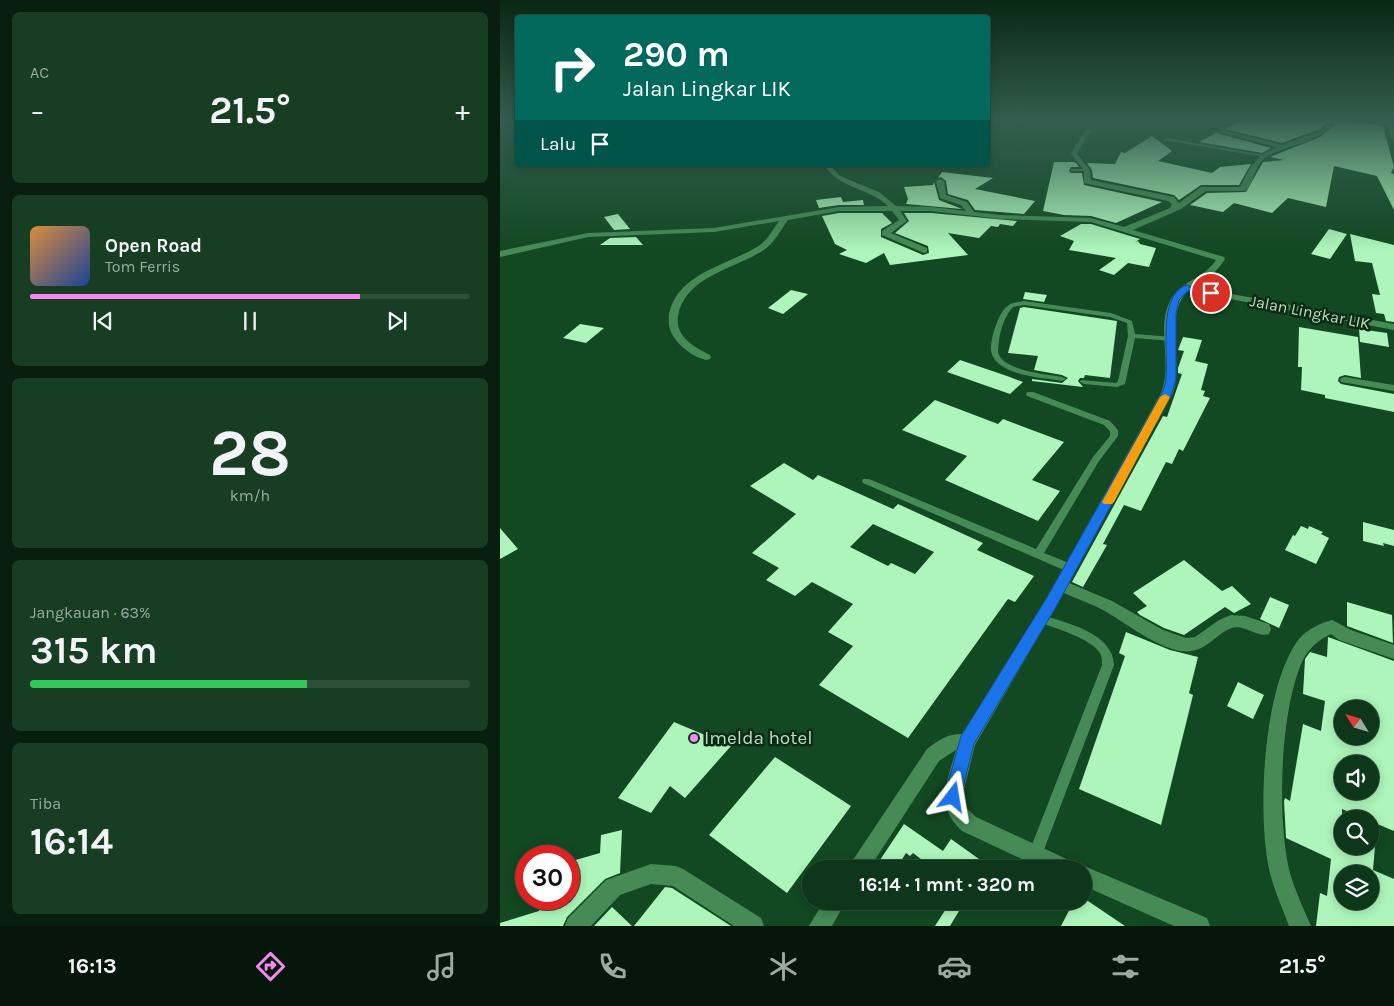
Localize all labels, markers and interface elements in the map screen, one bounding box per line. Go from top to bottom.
text: 290 m [623,34,730,75]
icon: right [540,35,605,100]
text: AC [30,63,49,82]
text: Jalan Lingkar LIK [623,76,791,102]
text: 21.5° [209,88,291,133]
text: − [30,94,45,127]
text: + [455,94,470,127]
icon: arrive [586,130,614,158]
text: Lalu [540,133,576,155]
text: Open Road [105,235,202,257]
text: Tom Ferris [105,257,180,276]
pin [1190,272,1232,314]
icon: arrive [1197,279,1225,307]
street label: Jalan Lingkar LIK [1248,291,1372,333]
icon: previous [89,307,117,335]
icon: pause [236,307,264,335]
icon: next [383,307,411,335]
text: 28 [209,415,291,491]
text: km/h [230,486,270,505]
text: Jangkauan · 63% [30,603,151,622]
text: 315 km [30,628,157,673]
north arrow [1334,700,1379,745]
map controls [1334,700,1379,910]
place label: Imelda hotel [704,727,812,749]
marker: Imelda hotel [688,732,700,744]
button: sound [1334,755,1379,800]
position arrow [926,770,978,822]
text: Tiba [30,794,61,813]
button: search [1334,810,1379,855]
text: 16:14 [30,819,113,864]
speed limit sign: 30 [515,845,580,910]
button: layers [1334,865,1379,910]
text: 16:14 · 1 mnt · 320 m [859,874,1035,896]
icon: directions [253,949,288,984]
icon: music [424,949,459,984]
icon: phone [595,949,630,984]
icon: climate [766,949,801,984]
icon: car [937,949,972,984]
icon: filters [1108,949,1143,984]
text: 16:13 [68,953,117,979]
text: 21.5° [1279,953,1326,979]

